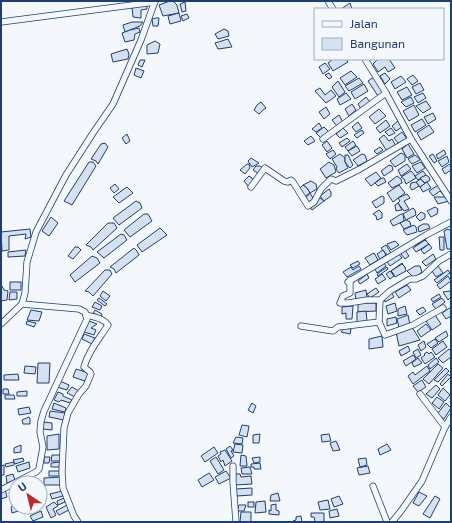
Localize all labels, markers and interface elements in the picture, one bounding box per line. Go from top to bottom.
legend [314,8,444,60]
text: Jalan [350,16,378,30]
text: Bangunan [350,36,405,50]
north arrow [8,475,48,515]
text: U [15,479,29,494]

